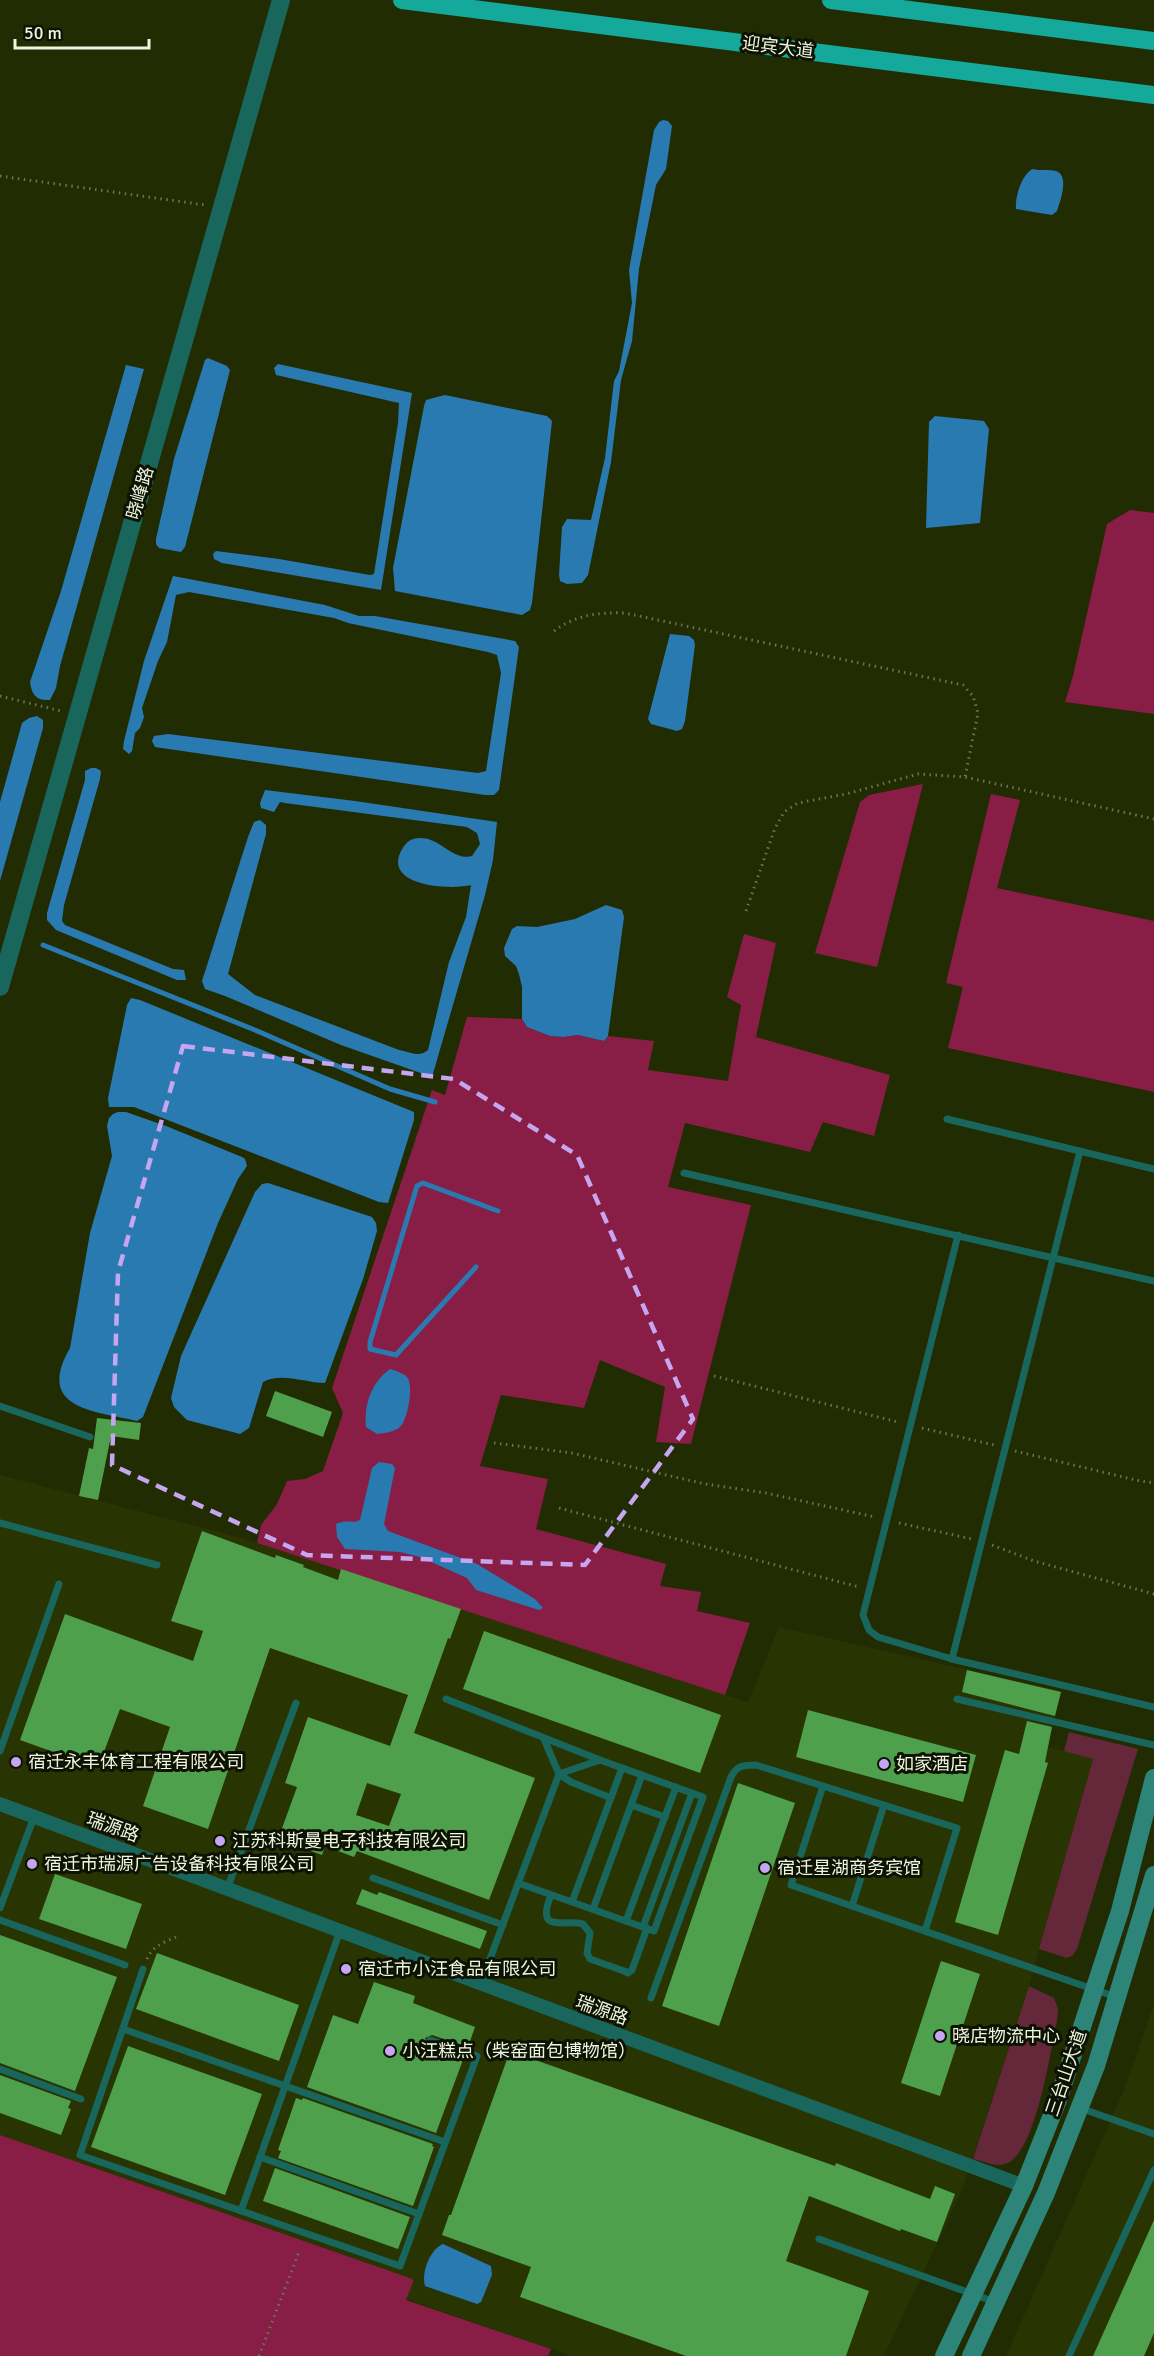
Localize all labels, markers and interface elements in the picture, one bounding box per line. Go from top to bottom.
scale bar [15,12,148,50]
text: 50 m [24,22,62,44]
street label: 迎宾大道 [741,32,815,62]
street label: 晓峰路 [122,464,158,522]
place label: 宿迁永丰体育工程有限公司 [28,1751,244,1773]
place label: 如家酒店 [896,1753,968,1775]
marker: 宿迁永丰体育工程有限公司 [9,1755,23,1769]
marker: 如家酒店 [877,1757,891,1771]
street label: 瑞源路 [84,1807,142,1847]
place label: 江苏科斯曼电子科技有限公司 [232,1830,466,1852]
marker: 江苏科斯曼电子科技有限公司 [213,1834,227,1848]
place label: 宿迁市瑞源广告设备科技有限公司 [44,1853,314,1875]
marker: 宿迁市瑞源广告设备科技有限公司 [25,1857,39,1871]
place label: 宿迁星湖商务宾馆 [777,1857,921,1879]
marker: 宿迁星湖商务宾馆 [758,1861,772,1875]
place label: 宿迁市小汪食品有限公司 [358,1958,556,1980]
marker: 宿迁市小汪食品有限公司 [339,1962,353,1976]
street label: 瑞源路 [573,1990,631,2030]
place label: 晓店物流中心 [952,2025,1060,2047]
street label: 三台山大道 [1041,2027,1091,2119]
marker: 晓店物流中心 [933,2029,947,2043]
place label: 小汪糕点（柴窑面包博物馆） [402,2040,636,2062]
marker: 小汪糕点（柴窑面包博物馆） [383,2044,397,2058]

